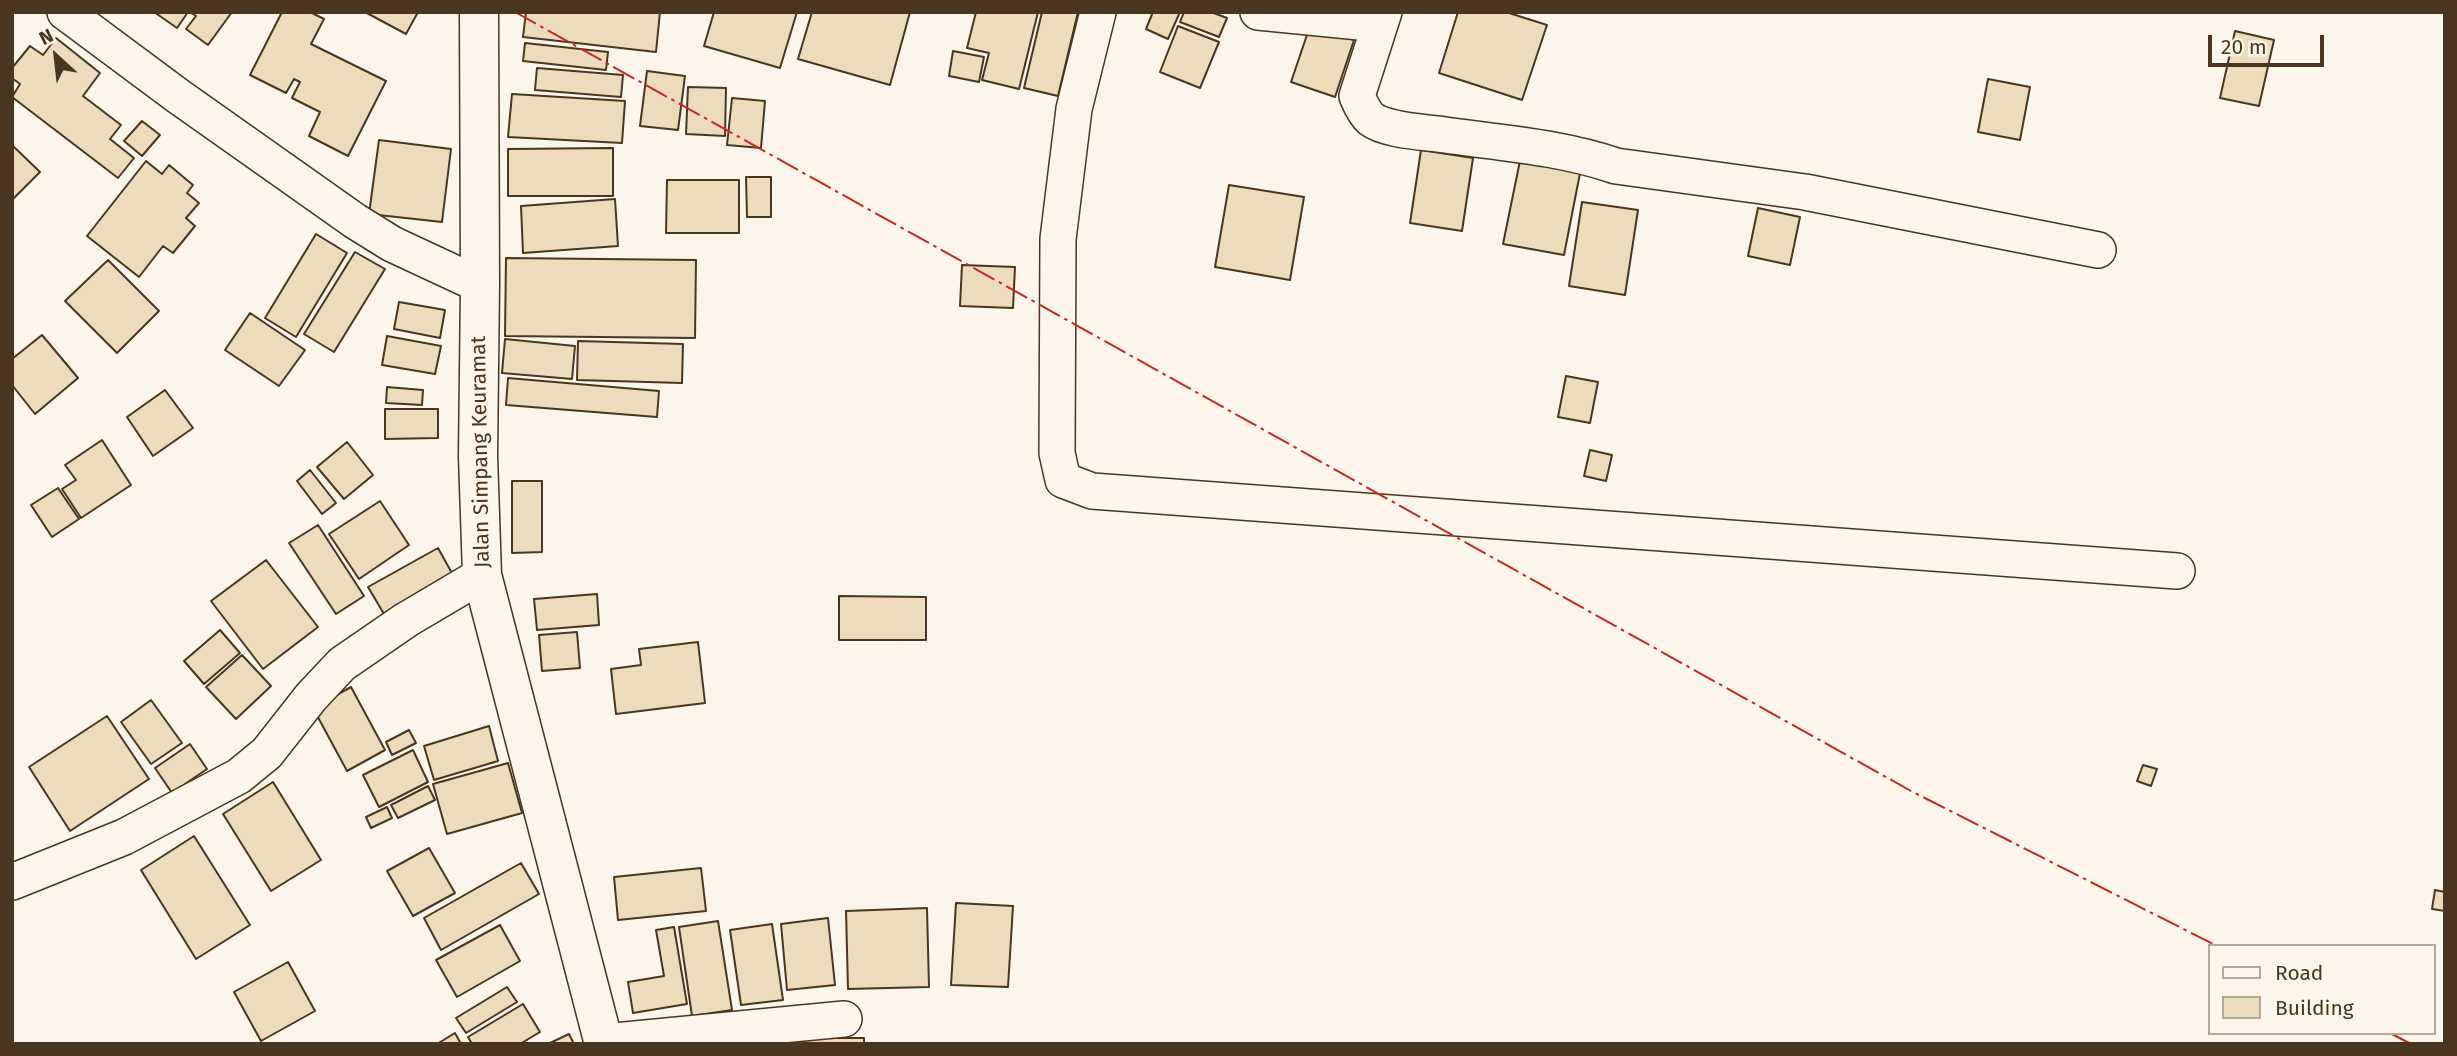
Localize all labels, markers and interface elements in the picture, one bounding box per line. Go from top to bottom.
north arrow [21,21,91,91]
scale bar [2212,21,2328,65]
text: N [35,24,57,50]
text: 20 m [2221,34,2267,60]
street label: Jalan Simpang Keuramat [466,336,496,568]
legend [2208,944,2436,1035]
text: Road [2275,960,2323,986]
text: Building [2275,995,2354,1021]

